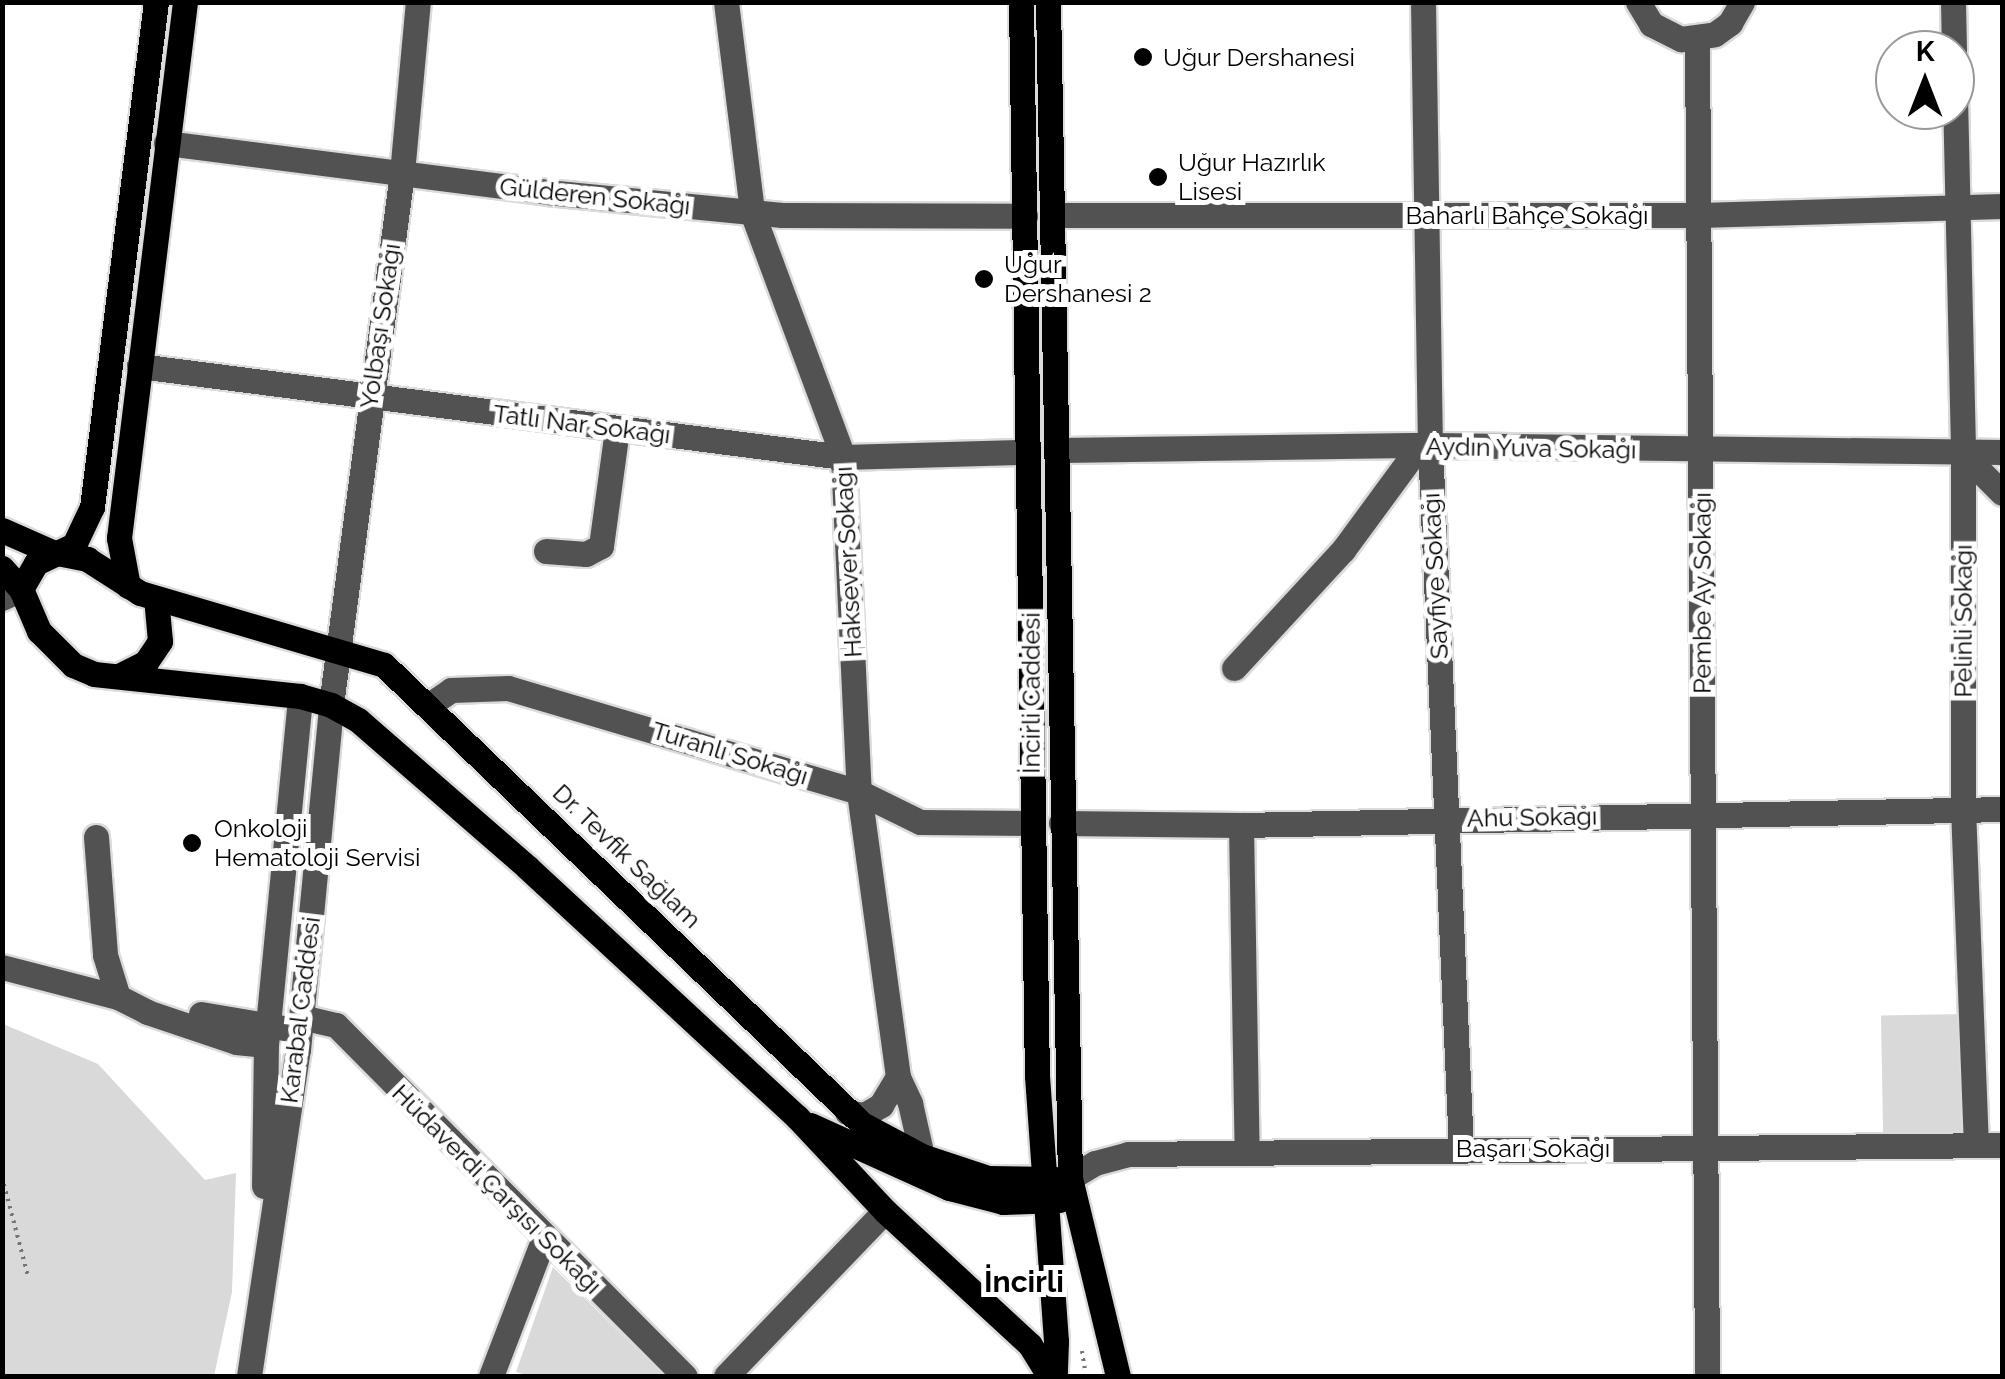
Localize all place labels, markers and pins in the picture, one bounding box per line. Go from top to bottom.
place label: Uğur Dershanesi [1163,42,1355,72]
marker: Uğur Dershanesi [1132,46,1154,68]
place label: Uğur Hazırlık Lisesi [1178,148,1326,207]
marker: Uğur Hazırlık Lisesi [1147,166,1169,188]
place label: Uğur Dershanesi 2 [1004,250,1152,309]
marker: Uğur Dershanesi 2 [973,268,995,290]
place label: Onkoloji Hematoloji Servisi [214,814,420,873]
marker: Onkoloji Hematoloji Servisi [179,830,205,856]

